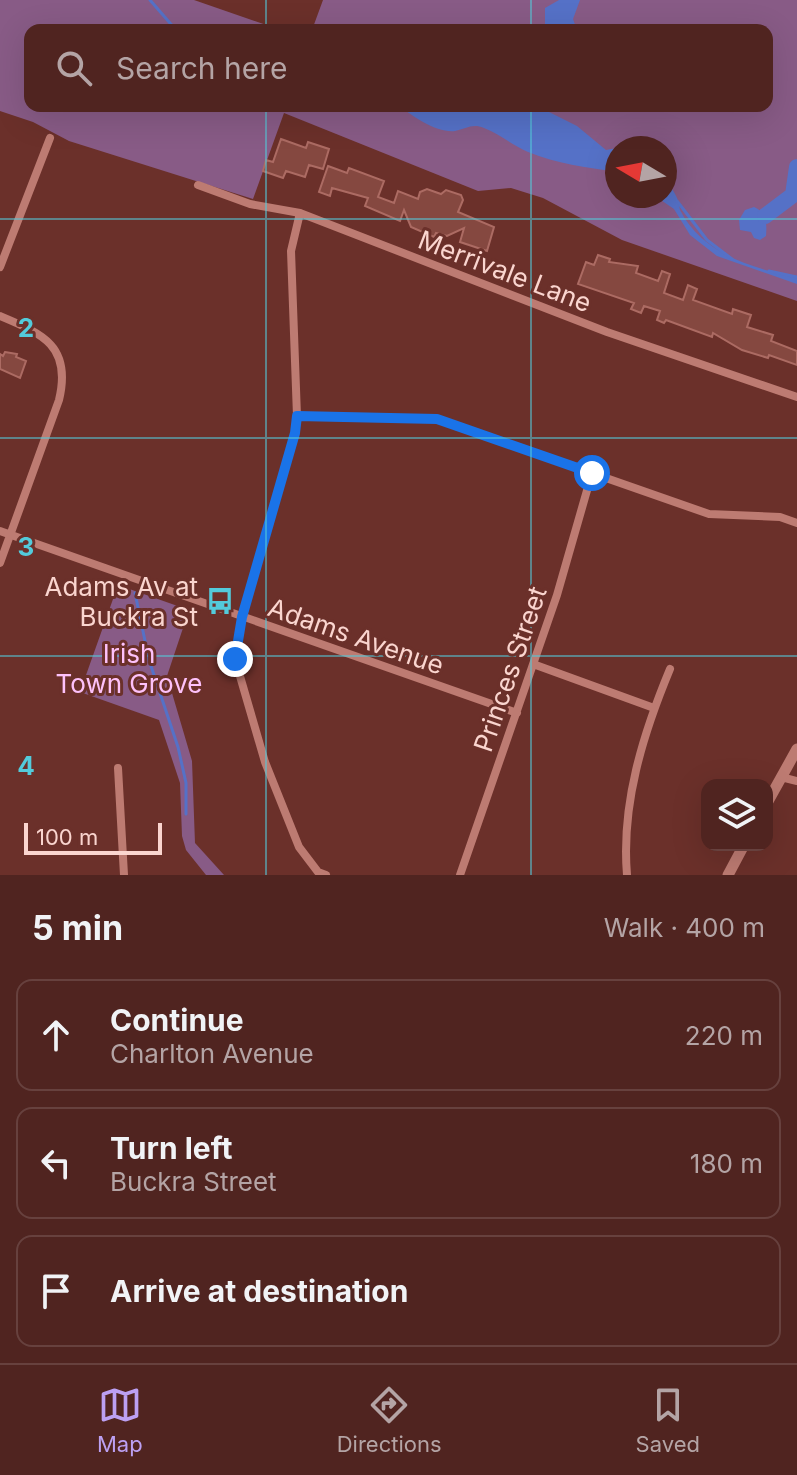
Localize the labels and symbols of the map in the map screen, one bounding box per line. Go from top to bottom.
north arrow [605,136,677,208]
street label: Merrivale Lane [414,224,596,318]
text: 2 [18,312,34,343]
route start [574,455,610,491]
text: 3 [18,531,34,562]
place label: Adams Av at Buckra St [45,571,198,632]
street label: Princes Street [467,582,553,756]
bus stop icon: Adams Av at Buckra St [205,586,235,616]
street label: Adams Avenue [264,591,448,681]
park label: Irish Town Grove [56,638,202,699]
route end [217,641,253,677]
text: 4 [17,750,35,781]
scale bar [24,819,162,855]

